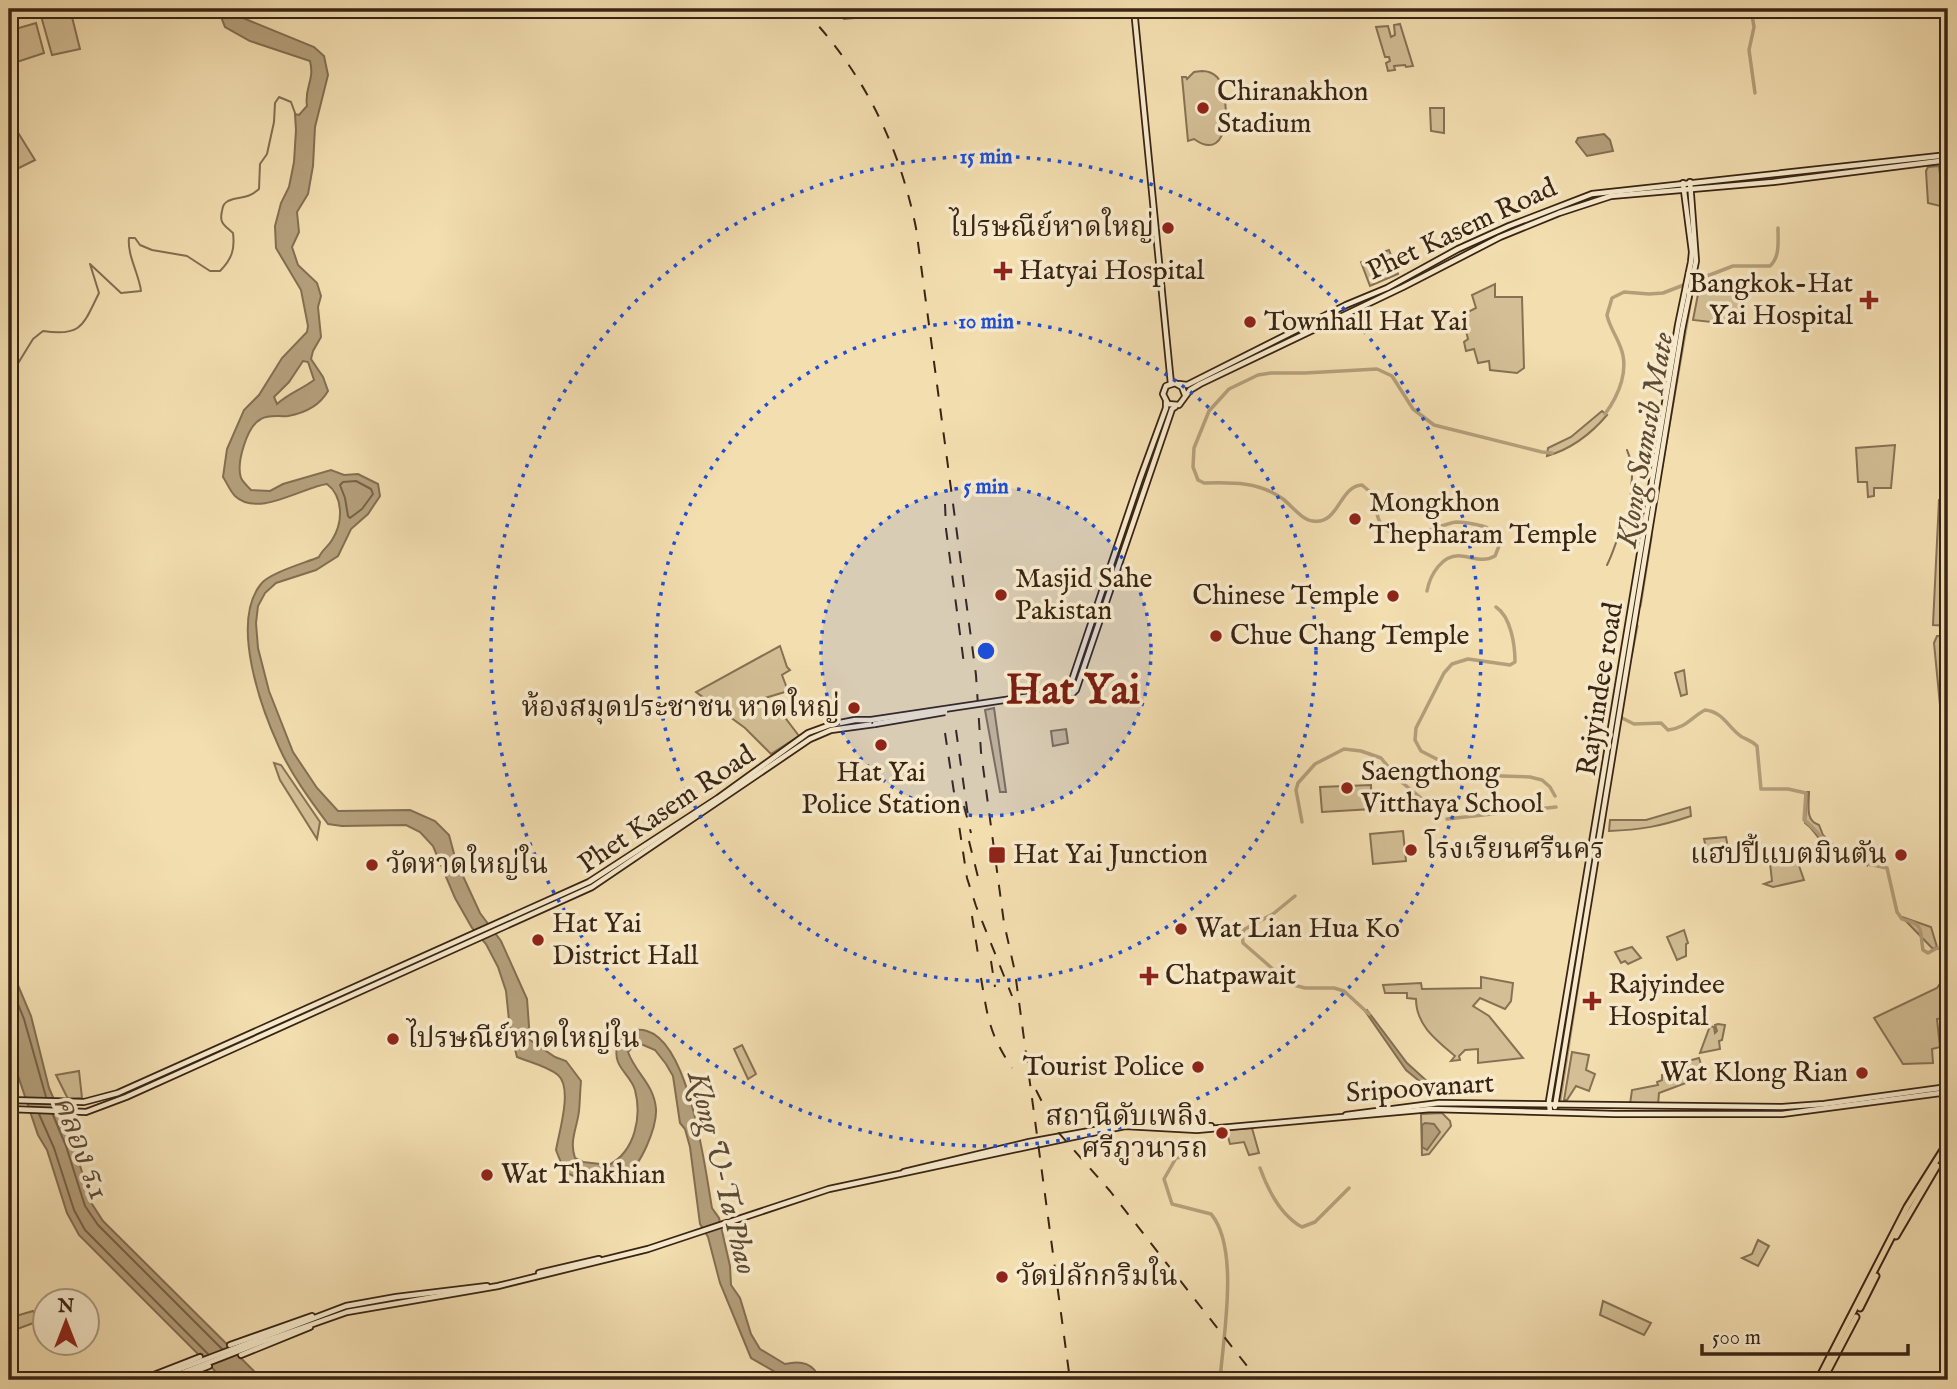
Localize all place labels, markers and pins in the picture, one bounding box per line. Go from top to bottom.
place label: Chiranakhon Stadium [1217,75,1369,142]
marker: Chiranakhon Stadium [1195,100,1211,116]
place label: ไปรษณีย์หาดใหญ่ [948,207,1154,246]
marker: ไปรษณีย์หาดใหญ่ [1160,220,1176,236]
place label: Hatyai Hospital [1019,254,1205,289]
marker: Hatyai Hospital [993,261,1013,281]
place label: Bangkok-Hat Yai Hospital [1689,267,1853,334]
marker: Bangkok-Hat Yai Hospital [1859,290,1879,310]
place label: Townhall Hat Yai [1264,305,1468,340]
marker: Townhall Hat Yai [1242,314,1258,330]
place label: Mongkhon Thepharam Temple [1369,486,1597,553]
marker: Mongkhon Thepharam Temple [1347,511,1363,527]
place label: Masjid Sahe Pakistan [1015,562,1153,629]
place label: Chinese Temple [1192,579,1379,614]
marker: Masjid Sahe Pakistan [993,587,1009,603]
marker: Chinese Temple [1385,588,1401,604]
place label: Chue Chang Temple [1230,619,1469,654]
marker: Chue Chang Temple [1208,628,1224,644]
centre of rings [974,639,998,663]
place label: ห้องสมุดประชาชน หาดใหญ่ [522,687,840,726]
marker: ห้องสมุดประชาชน หาดใหญ่ [846,700,862,716]
marker: Hat Yai Police Station [873,737,889,753]
place label: Saengthong Vitthaya School [1360,755,1544,822]
place label: Hat Yai Police Station [801,756,961,823]
marker: Saengthong Vitthaya School [1339,780,1355,796]
place label: โรงเรียนศรีนคร [1424,829,1604,868]
place label: แฮปปี้แบตมินตัน [1690,833,1887,873]
place label: Hat Yai Junction [1013,838,1208,873]
marker: โรงเรียนศรีนคร [1403,842,1419,858]
place label: วัดหาดใหญ่ใน [386,844,548,883]
marker: Hat Yai Junction [987,845,1007,865]
marker: แฮปปี้แบตมินตัน [1893,847,1909,863]
marker: วัดหาดใหญ่ใน [364,857,380,873]
place label: Hat Yai District Hall [552,907,699,974]
place label: Wat Lian Hua Ko [1195,912,1400,947]
marker: Wat Lian Hua Ko [1173,921,1189,937]
marker: Hat Yai District Hall [530,932,546,948]
place label: Chatpawait [1165,959,1296,994]
marker: Chatpawait [1139,966,1159,986]
place label: Rajyindee Hospital [1608,968,1725,1035]
marker: Rajyindee Hospital [1582,991,1602,1011]
place label: ไปรษณีย์หาดใหญ่ใน [405,1018,640,1057]
marker: ไปรษณีย์หาดใหญ่ใน [385,1031,401,1047]
place label: Tourist Police [1023,1050,1184,1085]
place label: Wat Klong Rian [1661,1056,1848,1091]
marker: Tourist Police [1190,1059,1206,1075]
marker: Wat Klong Rian [1854,1065,1870,1081]
place label: สถานีดับเพลิง ศรีภูวนารถ [1046,1100,1208,1167]
marker: สถานีดับเพลิง ศรีภูวนารถ [1214,1125,1230,1141]
place label: Wat Thakhian [501,1158,666,1193]
marker: Wat Thakhian [479,1167,495,1183]
place label: วัดปลักกริมใน [1016,1256,1178,1295]
marker: วัดปลักกริมใน [994,1269,1010,1285]

